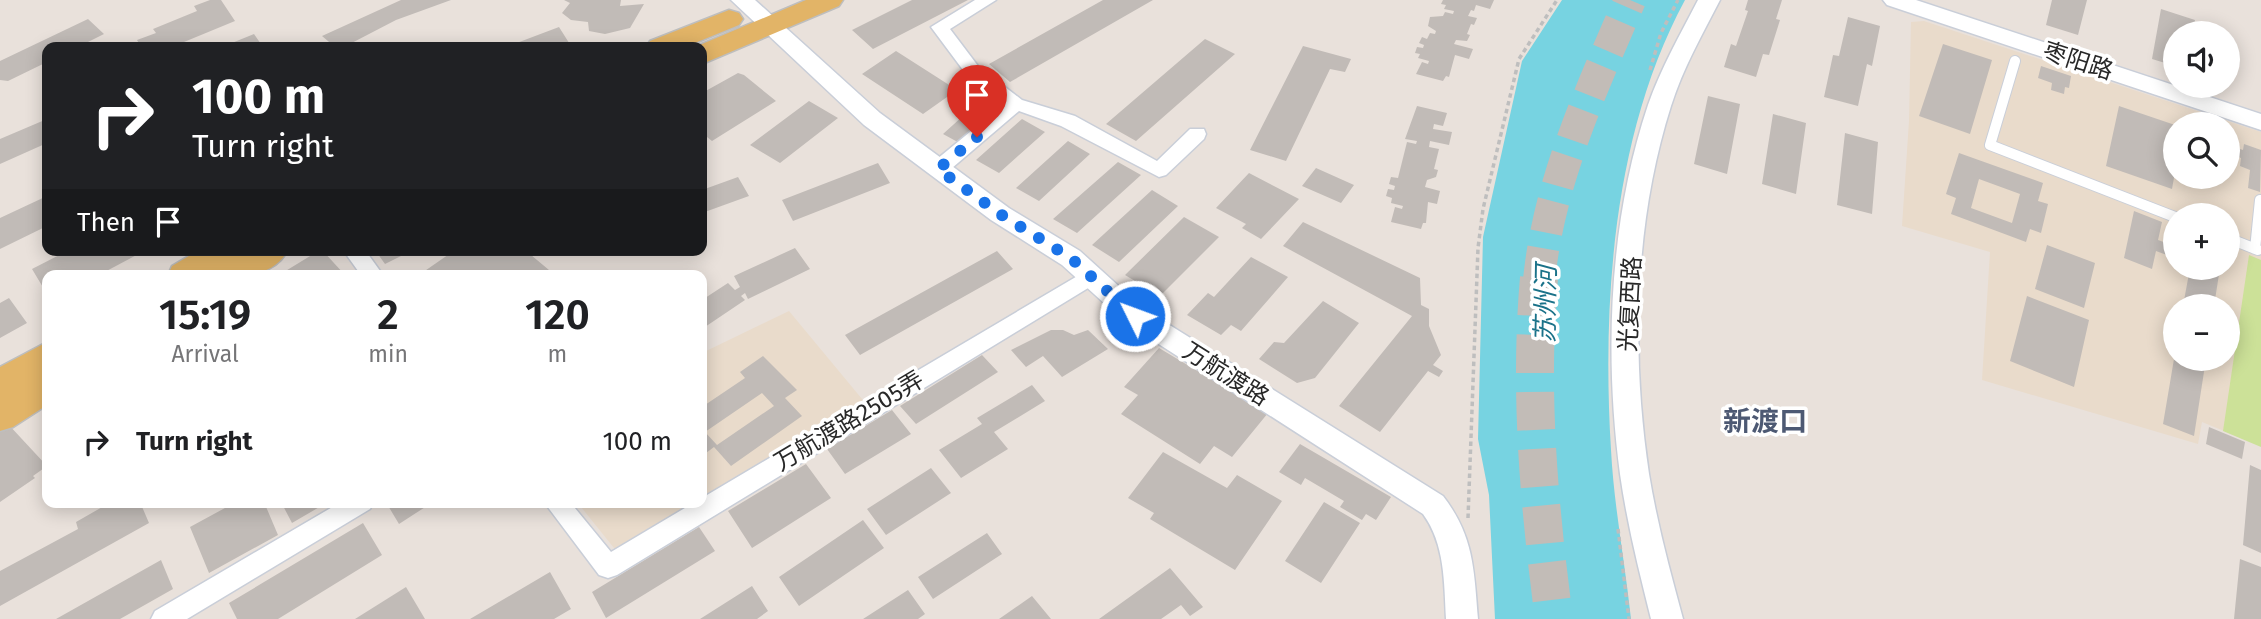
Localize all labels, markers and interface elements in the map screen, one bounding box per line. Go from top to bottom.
map controls [2163,21,2240,371]
button: sound [2163,21,2240,98]
street label: 枣阳路 [2039,37,2117,85]
pin [947,65,1007,137]
text: 100 m [192,67,325,126]
icon: right [77,70,168,161]
icon: arrive [958,76,996,114]
button: search [2163,112,2240,189]
text: Turn right [192,127,334,165]
icon: arrive [149,203,187,241]
button: + [2163,203,2240,280]
text: Then [77,207,135,238]
street label: 光复西路 [1614,255,1646,353]
water label: 苏州河 [1530,260,1562,343]
position arrow [1098,279,1172,353]
text: 15:19 [159,290,251,340]
text: 2 [377,290,399,340]
text: 120 [525,290,590,340]
button: − [2163,294,2240,371]
street label: 万航渡路 [1178,337,1274,411]
text: Arrival [171,340,239,368]
text: min [368,340,408,368]
text: m [548,340,567,368]
street label: 万航渡路2505弄 [769,365,929,477]
district label: 新渡口 [1723,405,1807,438]
icon: right [77,423,115,461]
text: Turn right [136,426,253,457]
text: 100 m [603,426,672,457]

